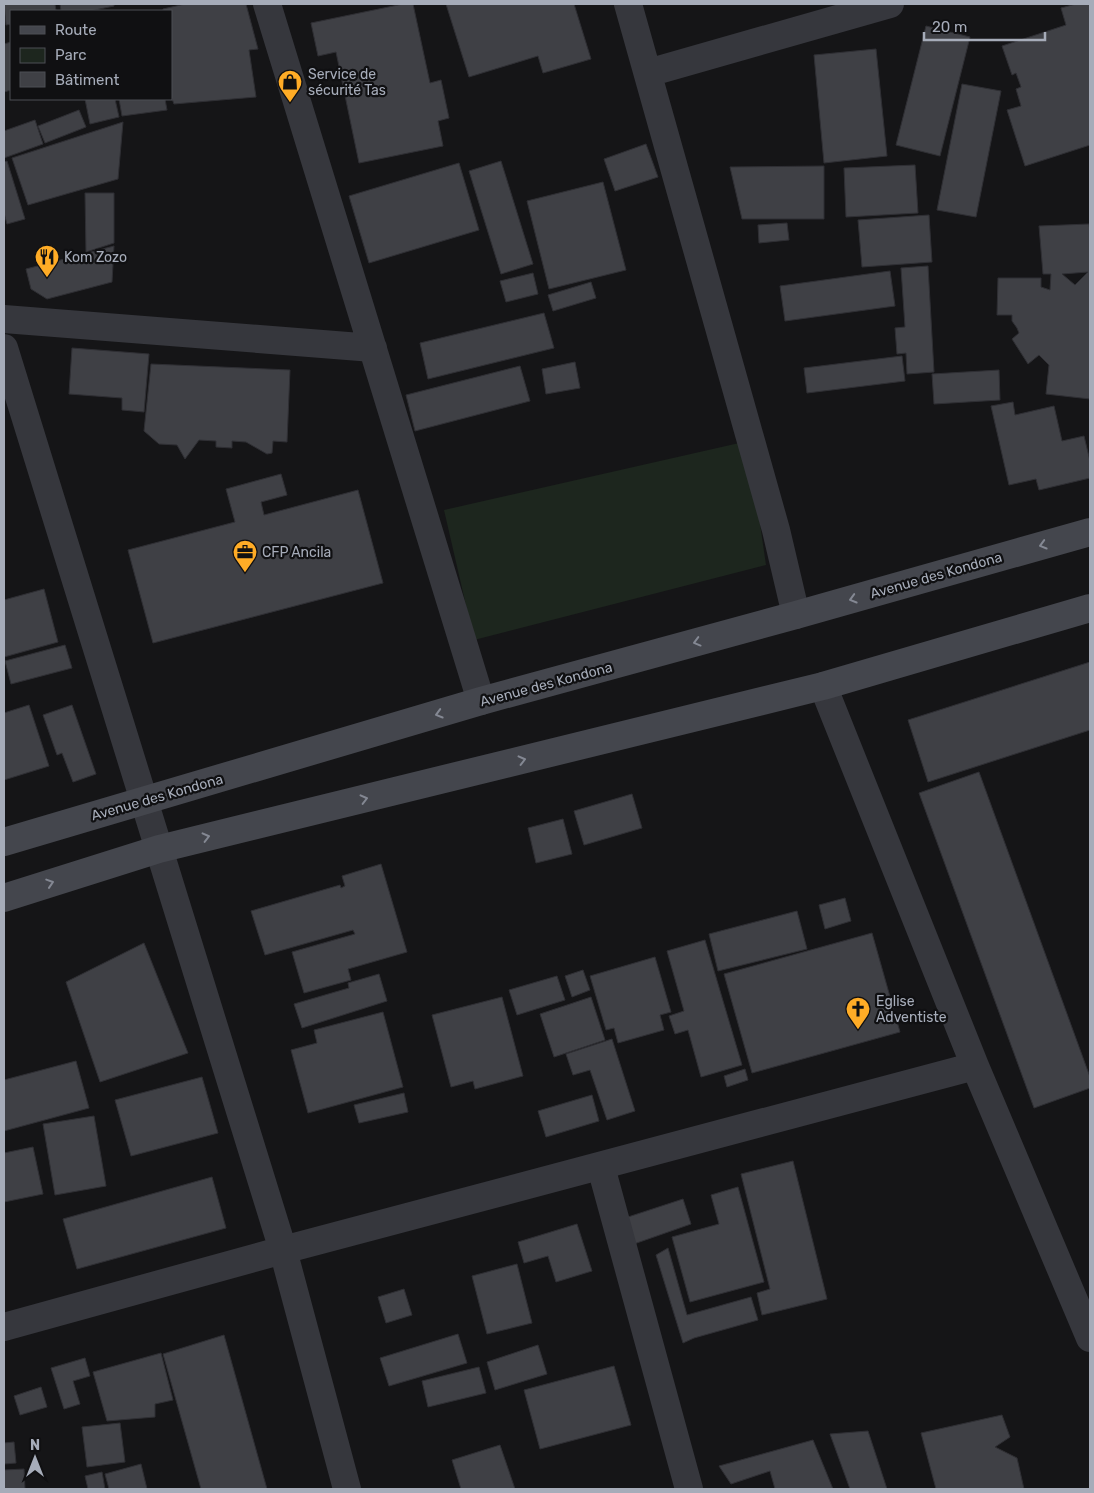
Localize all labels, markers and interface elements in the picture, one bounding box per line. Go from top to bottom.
legend [10,10,172,100]
scale bar [924,10,1045,42]
text: 20 m [932,18,967,36]
text: Route [55,21,97,39]
text: Parc [55,46,87,64]
place label: Service de sécurité Tas [308,66,386,99]
shop icon: Service de sécurité Tas [277,69,303,103]
text: Bâtiment [55,71,119,89]
restaurant icon: Kom Zozo [34,244,60,278]
place label: Kom Zozo [64,249,127,266]
office icon: CFP Ancila [232,539,258,573]
one-way arrow [1040,539,1048,549]
place label: CFP Ancila [262,544,331,561]
street label: Avenue des Kondona [868,549,1004,602]
one-way arrow [850,593,858,603]
one-way arrow [692,636,701,647]
street label: Avenue des Kondona [478,659,614,710]
one-way arrow [435,708,444,718]
one-way arrow [517,755,526,766]
street label: Avenue des Kondona [89,771,225,824]
one-way arrow [359,794,368,805]
one-way arrow [202,832,211,843]
one-way arrow [46,879,54,889]
place label: Eglise Adventiste [876,993,947,1026]
church icon: Eglise Adventiste [845,996,871,1030]
north arrow [10,1433,60,1483]
text: N [30,1437,40,1454]

